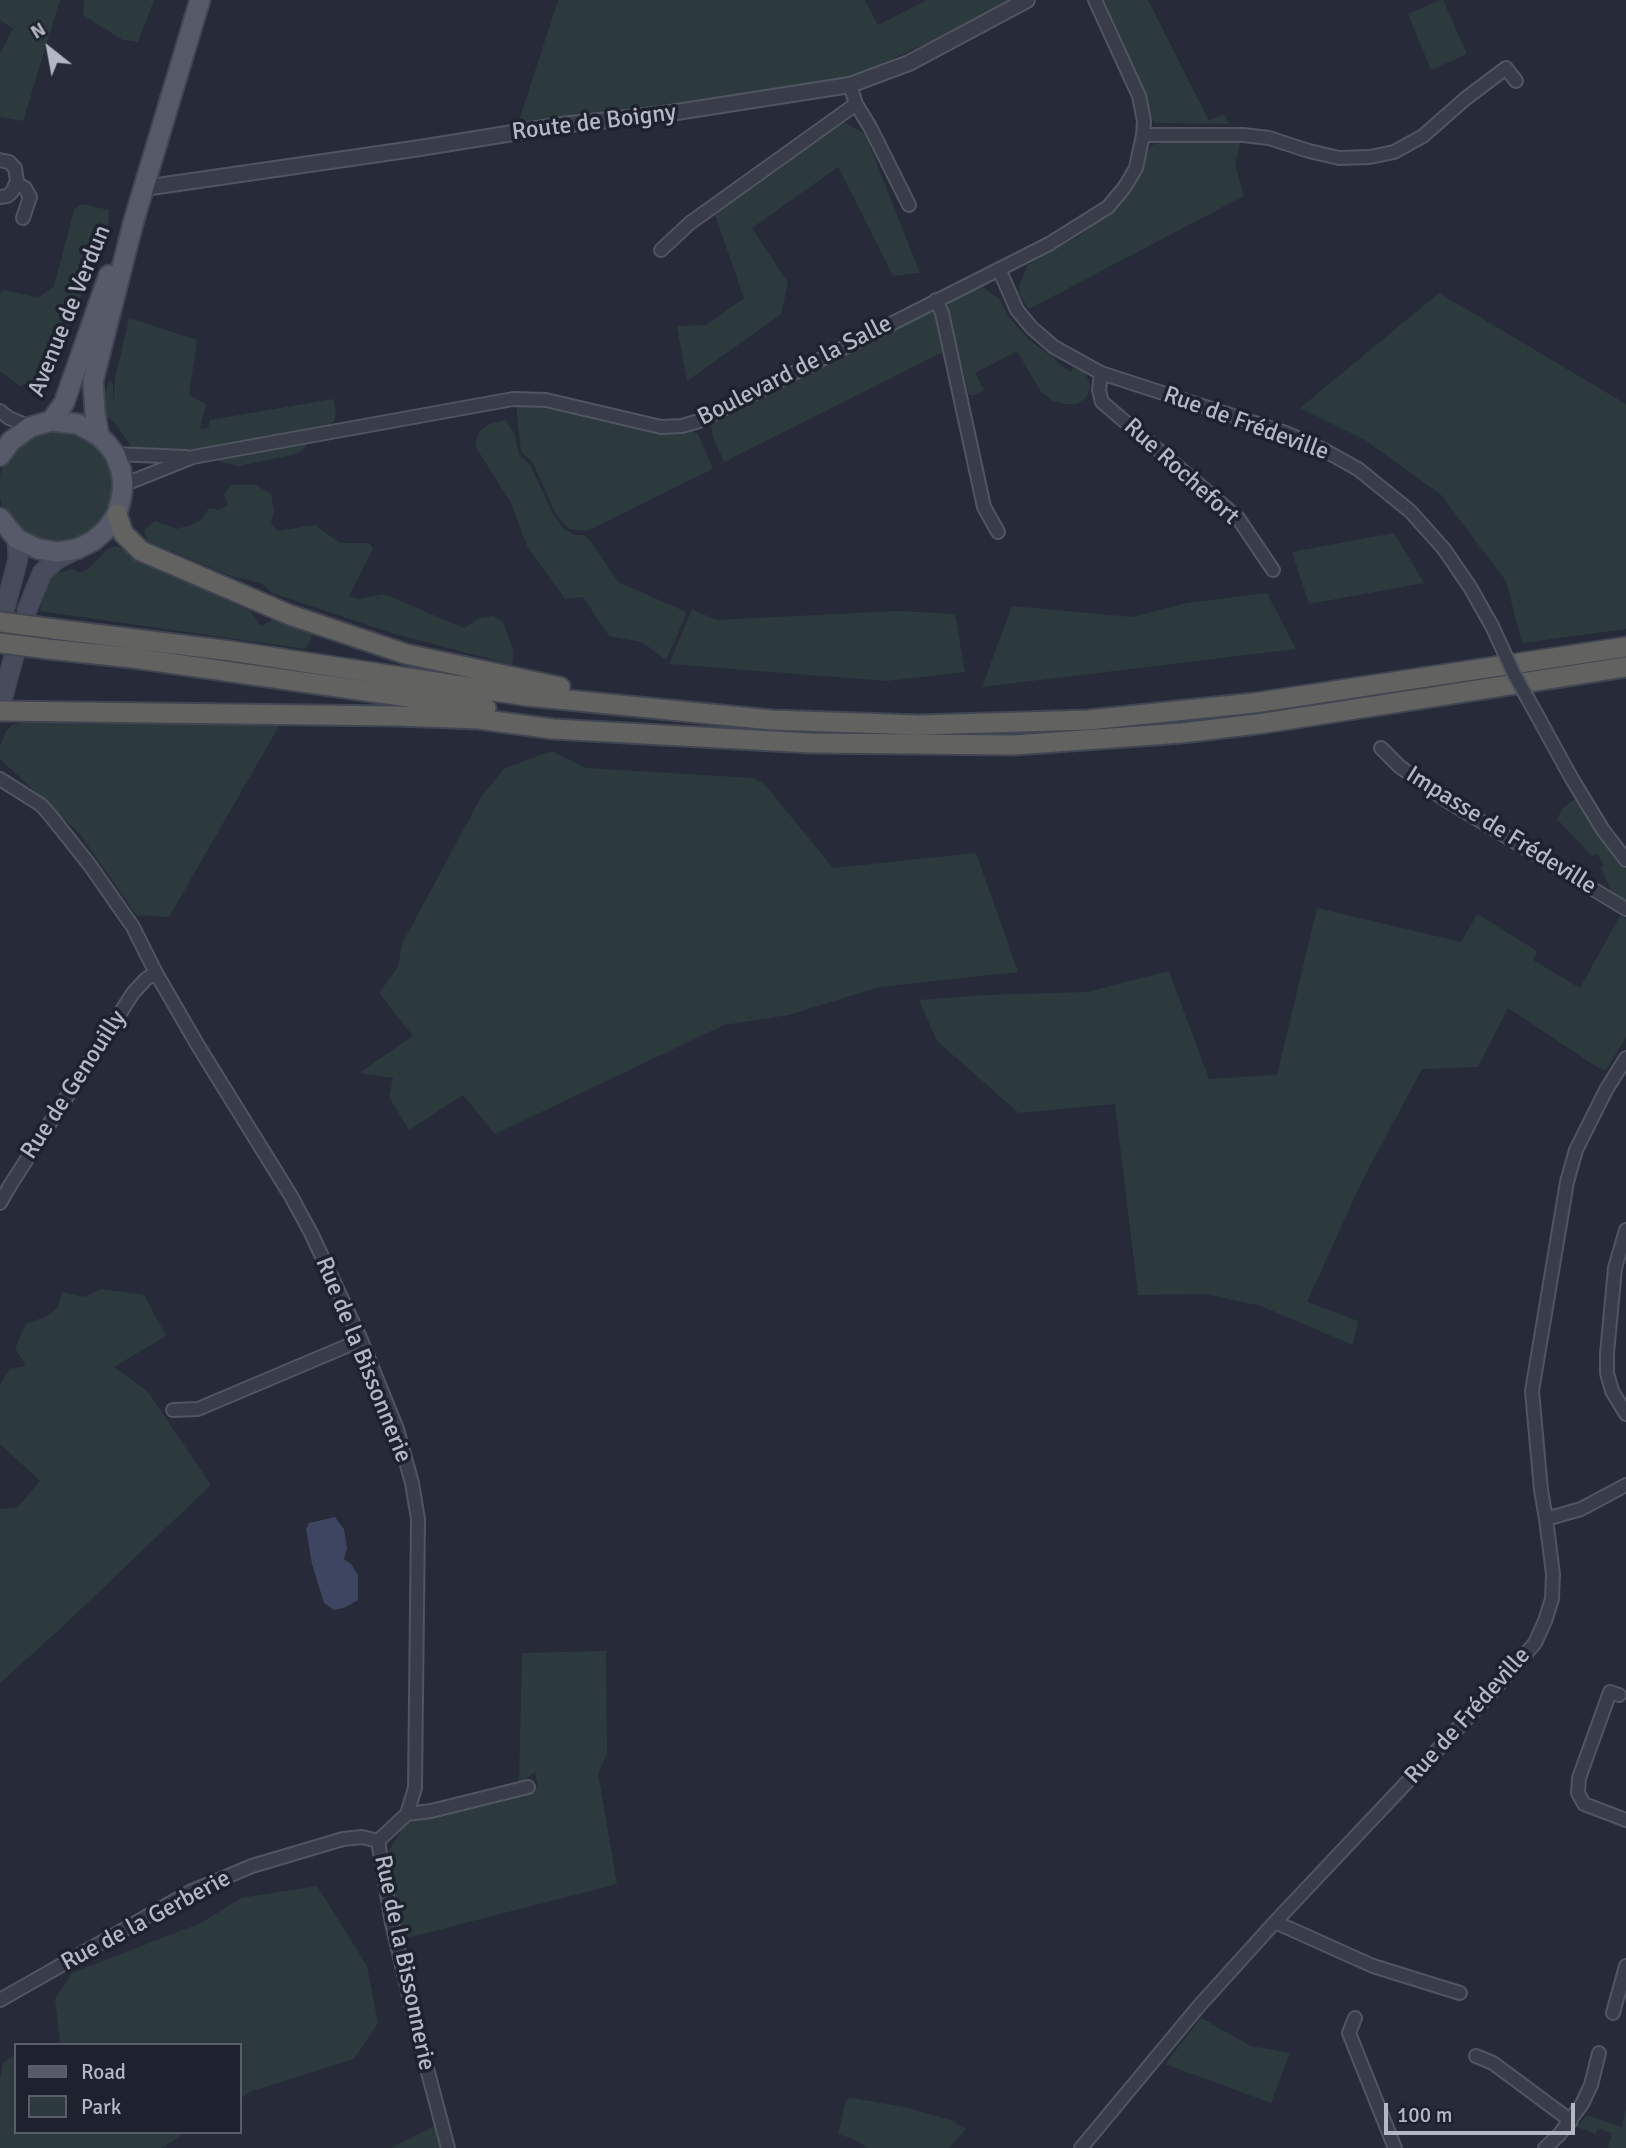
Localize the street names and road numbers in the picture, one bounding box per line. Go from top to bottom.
street label: Route de Boigny [510,99,678,147]
street label: Avenue de Verdun [22,221,118,401]
street label: Boulevard de la Salle [693,310,897,432]
street label: Rue de Frédeville [1159,381,1333,467]
street label: Rue Rochefort [1117,413,1245,531]
street label: Impasse de Frédeville [1401,761,1601,901]
street label: Rue de Genouilly [15,1005,133,1165]
street label: Rue de la Bissonnerie [309,1253,417,1467]
street label: Rue de Frédeville [1399,1642,1537,1790]
street label: Rue de la Bissonnerie [367,1853,441,2073]
street label: Rue de la Gerberie [56,1864,236,1978]

